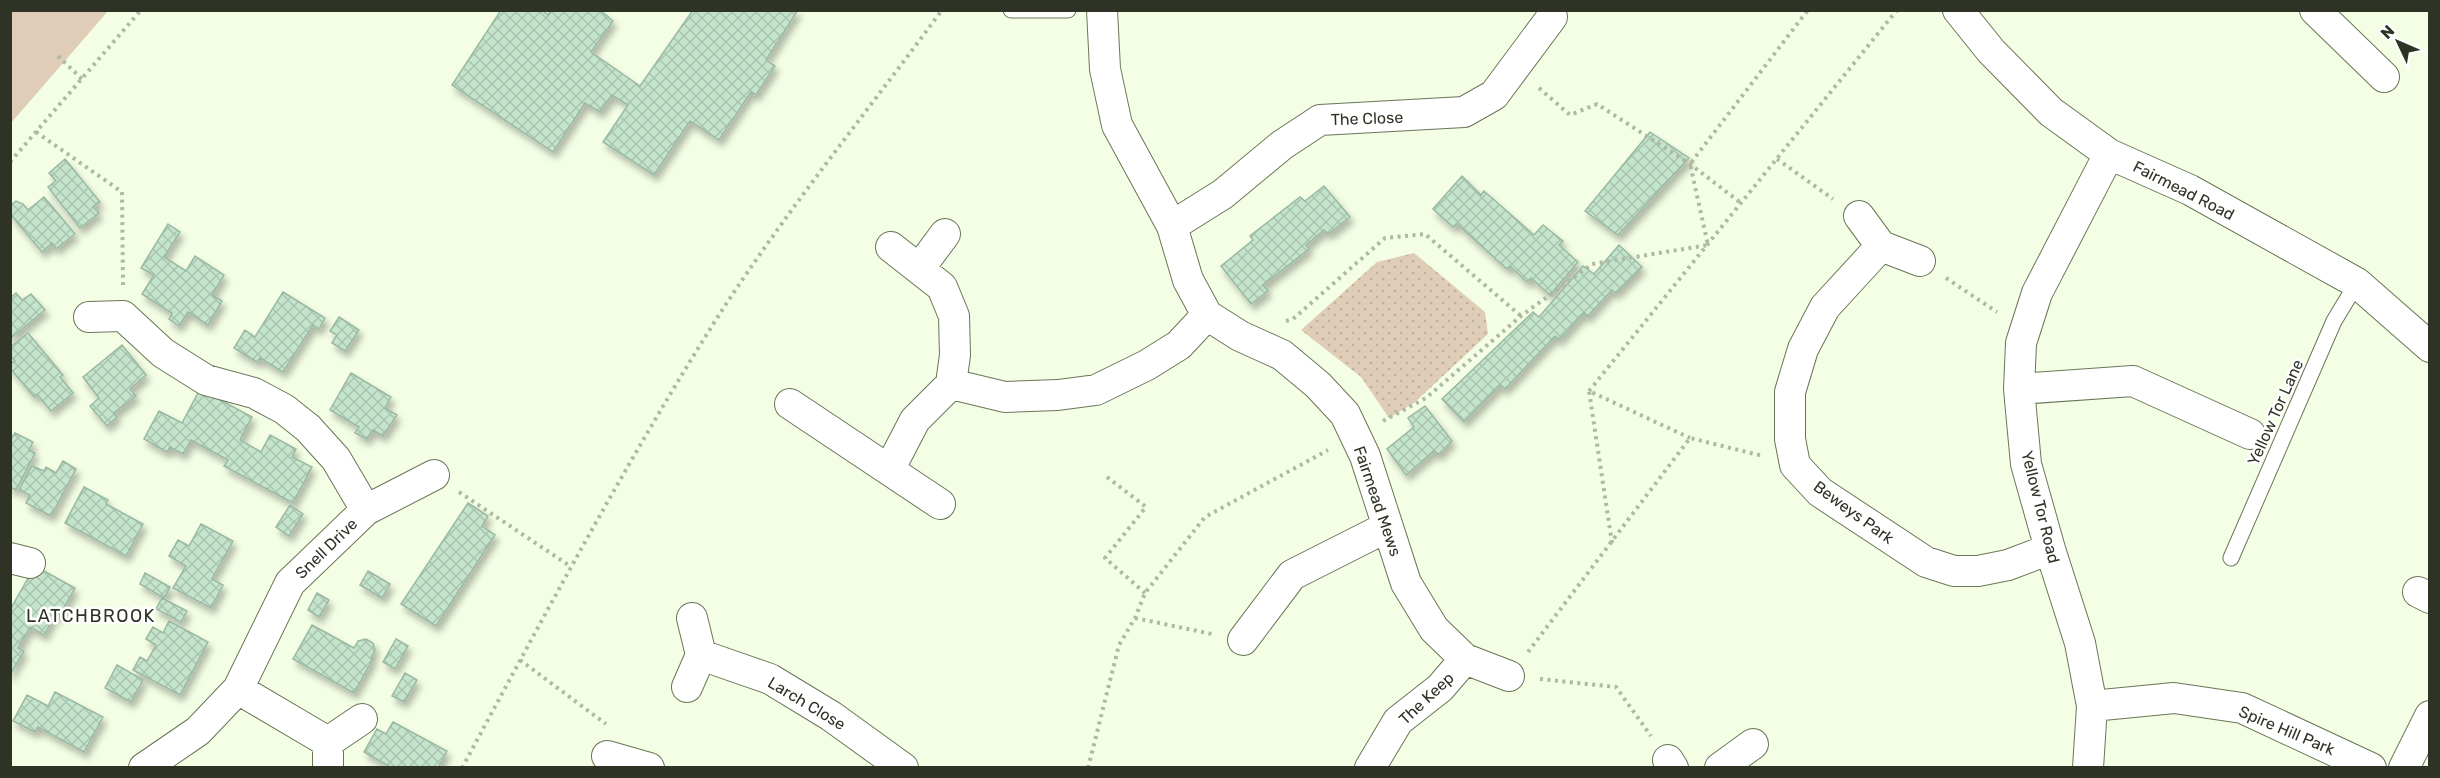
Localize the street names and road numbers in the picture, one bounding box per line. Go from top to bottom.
street label: The Close [1330,108,1404,129]
street label: Fairmead Road [2130,157,2238,224]
street label: Yellow Tor Lane [2244,356,2307,468]
street label: Fairmead Mews [1350,444,1405,559]
street label: Yellow Tor Road [2017,449,2064,565]
street label: Beweys Park [1810,477,1898,548]
street label: Snell Drive [291,514,361,583]
street label: The Keep [1395,668,1458,729]
street label: Larch Close [765,673,849,734]
street label: Spire Hill Park [2236,702,2338,760]

